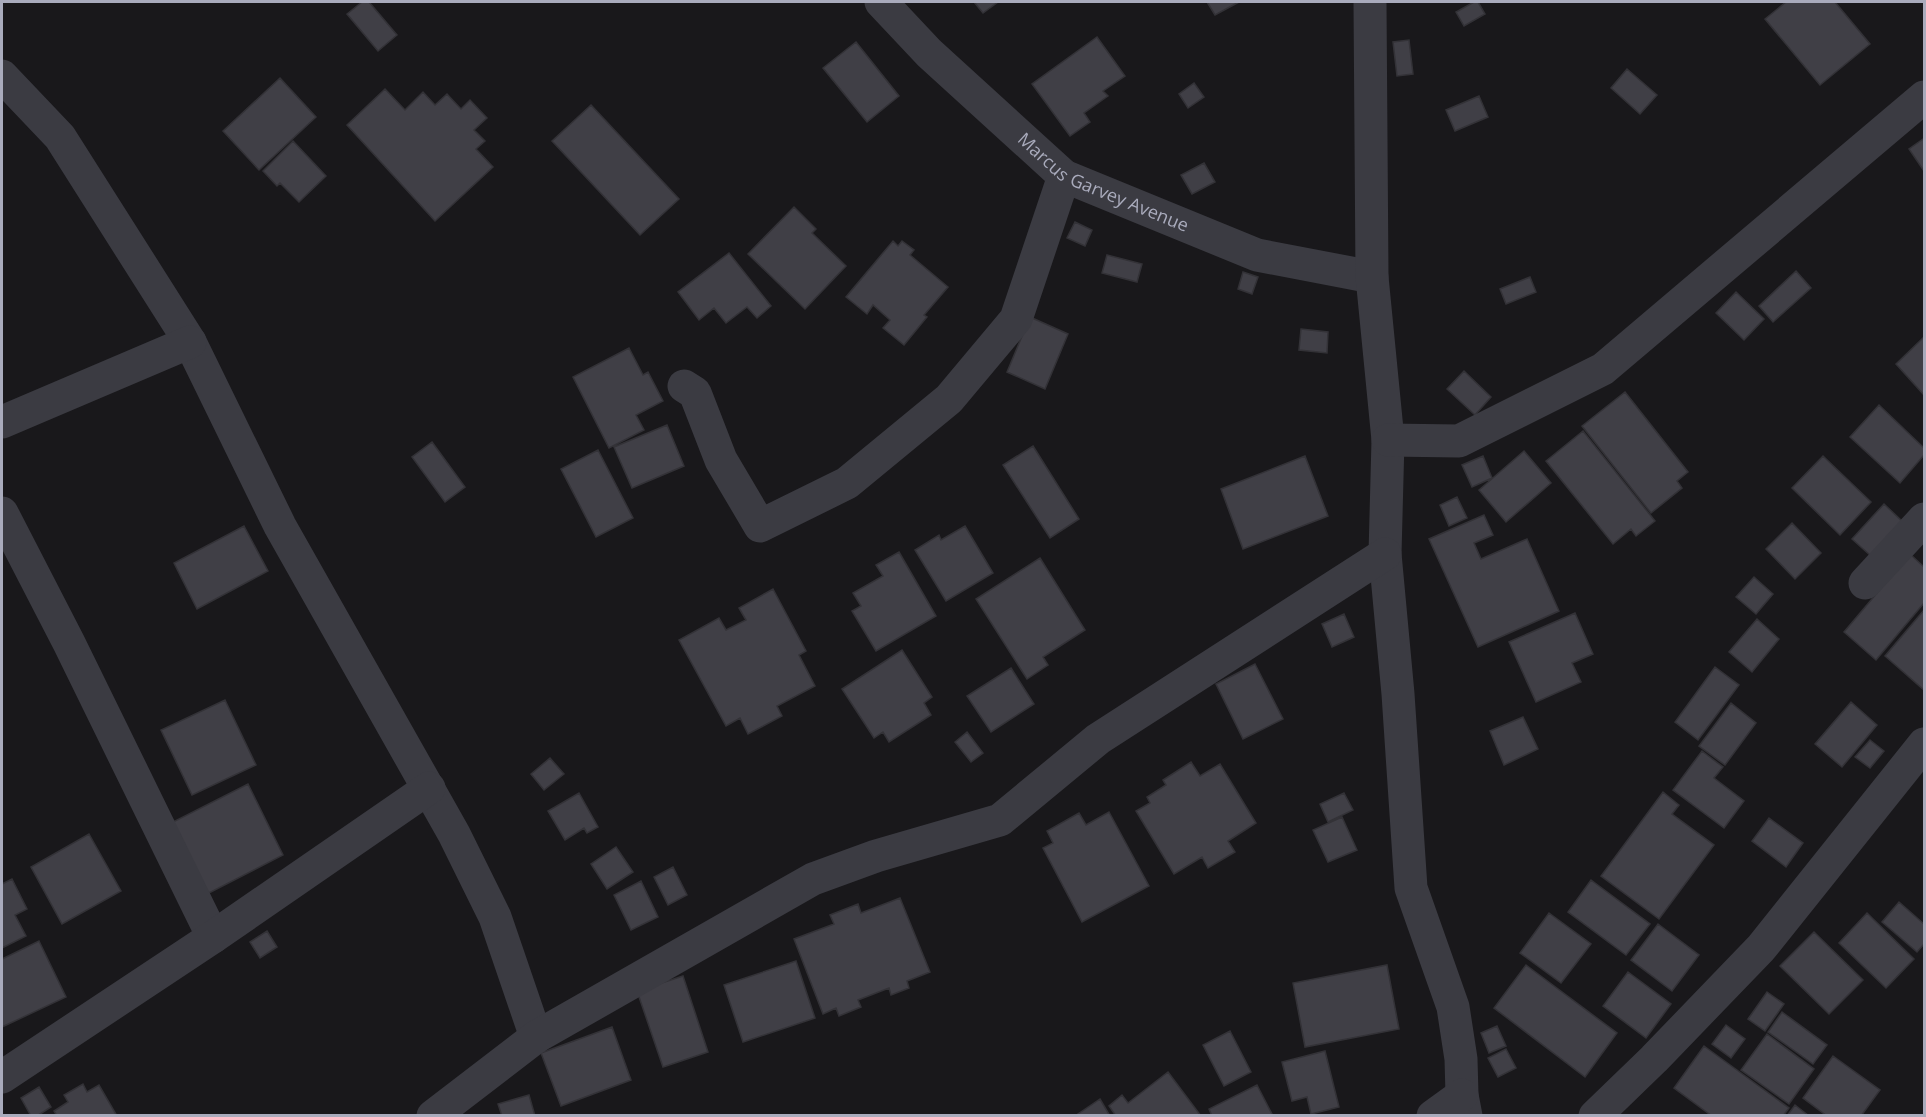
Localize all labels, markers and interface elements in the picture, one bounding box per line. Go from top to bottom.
street label: Marcus Garvey Avenue [1013,127,1193,237]

